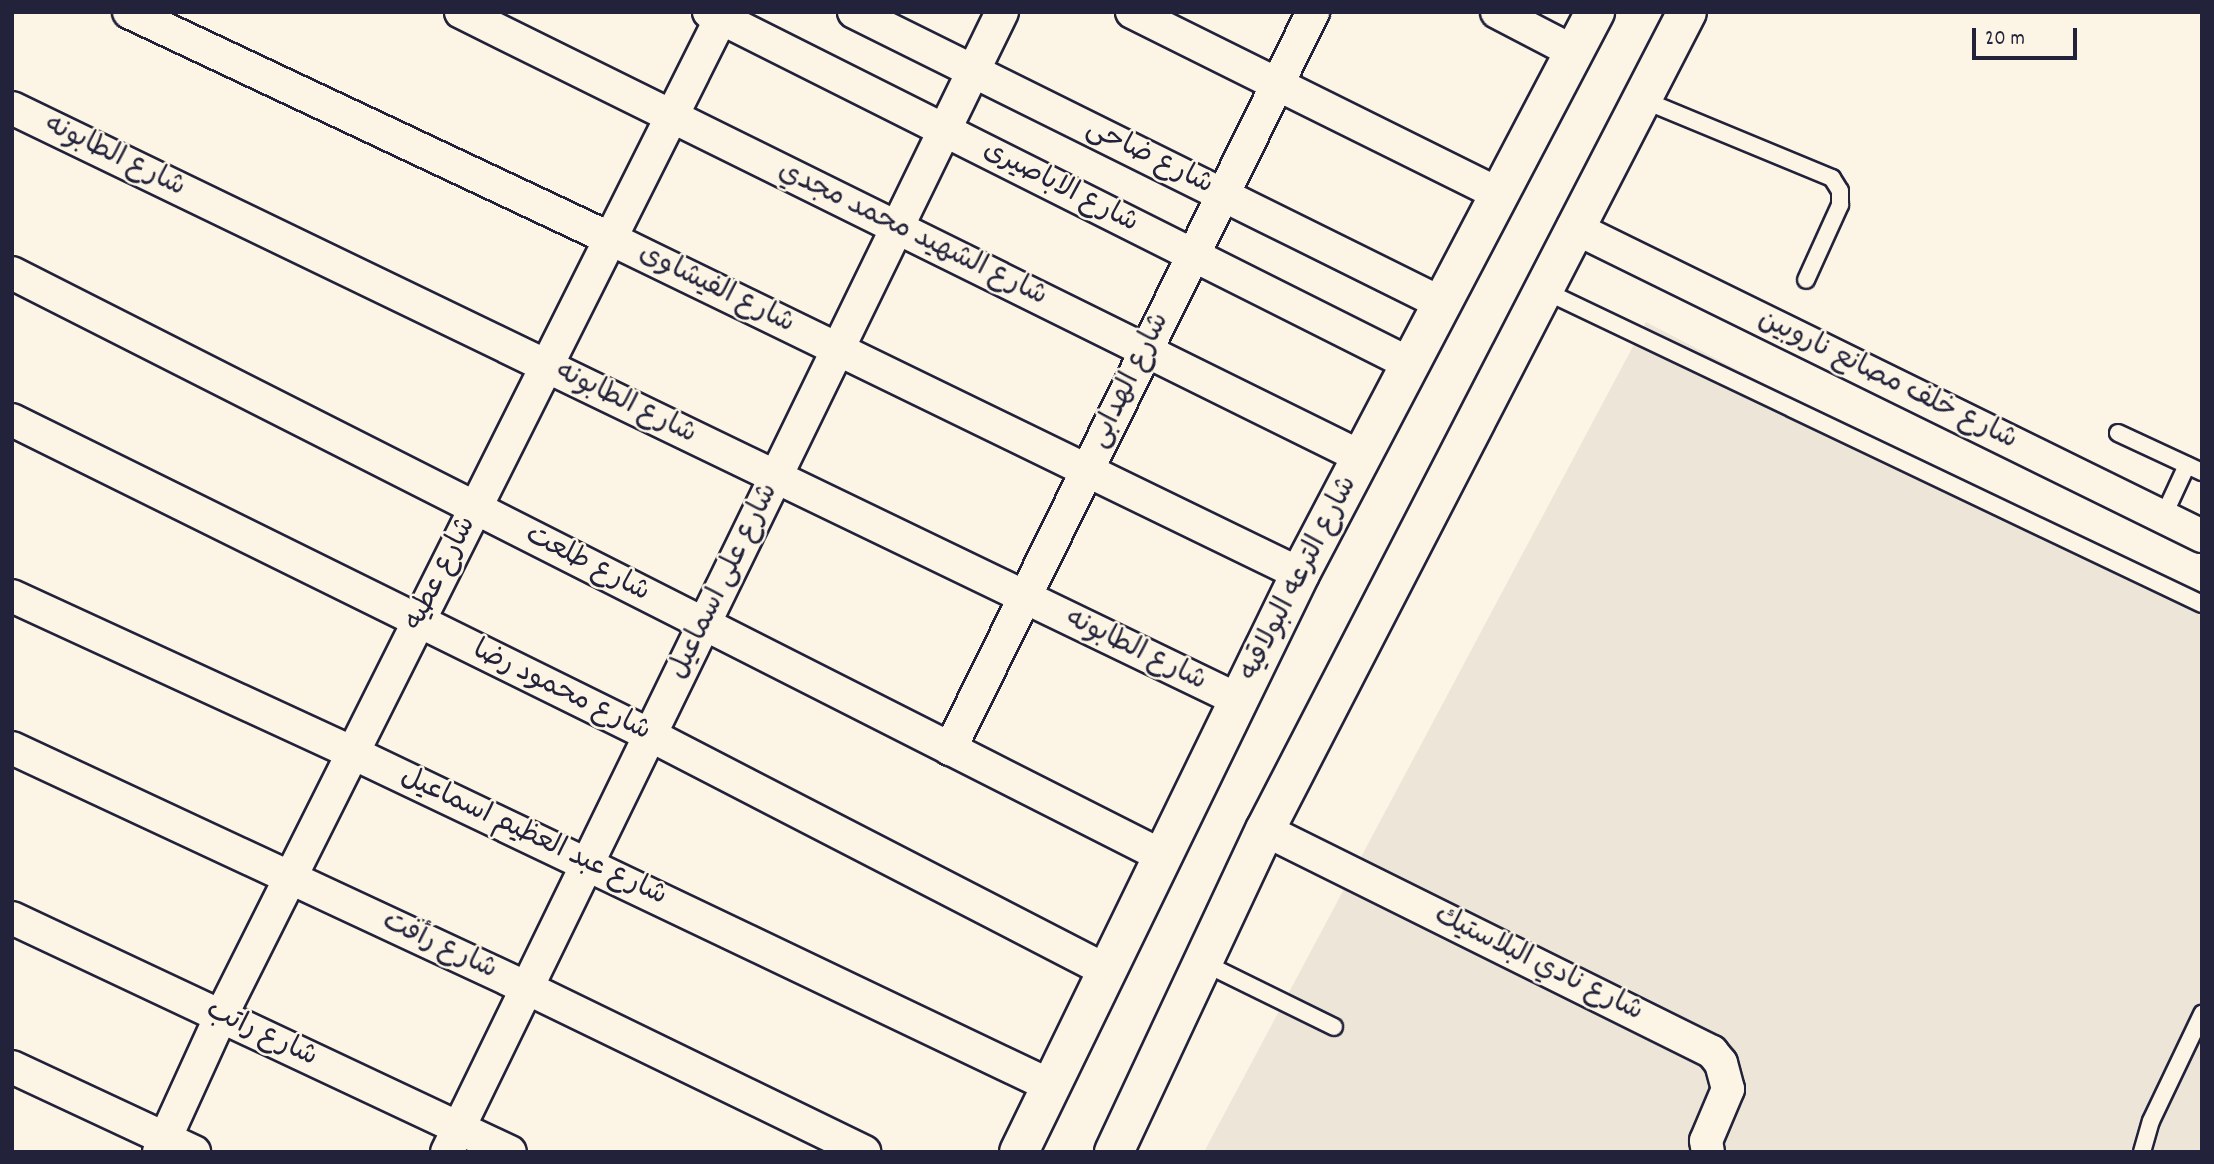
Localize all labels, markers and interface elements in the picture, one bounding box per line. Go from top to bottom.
scale bar [1976,14,2081,58]
text: 20 m [1985,25,2025,55]
street label: شارع الطابونه [38,108,190,206]
street label: شارع ضاحى [1080,113,1218,203]
street label: شارع الاباصيرى [977,135,1143,241]
street label: شارع الشهيد محمد مجدي [772,155,1052,315]
street label: شارع الفيشاوى [633,238,799,342]
street label: شارع خلف مصانع ناروبين [1752,304,2022,458]
street label: شارع الهدابى [1084,308,1178,454]
street label: شارع الطابونه [549,355,701,453]
street label: شارع الترعه البولاقيه [1234,471,1366,687]
street label: شارع على اسماعيل [663,479,787,685]
street label: شارع عطيه [399,511,485,637]
street label: شارع طلعت [519,519,655,611]
street label: شارع الطابونه [1059,602,1211,700]
street label: شارع محمود رضا [466,634,656,750]
street label: شارع عبد العظيم اسماعيل [394,761,672,915]
street label: شارع نادي البلاستيك [1428,900,1648,1030]
street label: شارع رأفت [376,906,502,988]
street label: شارع راتب [200,995,322,1075]

